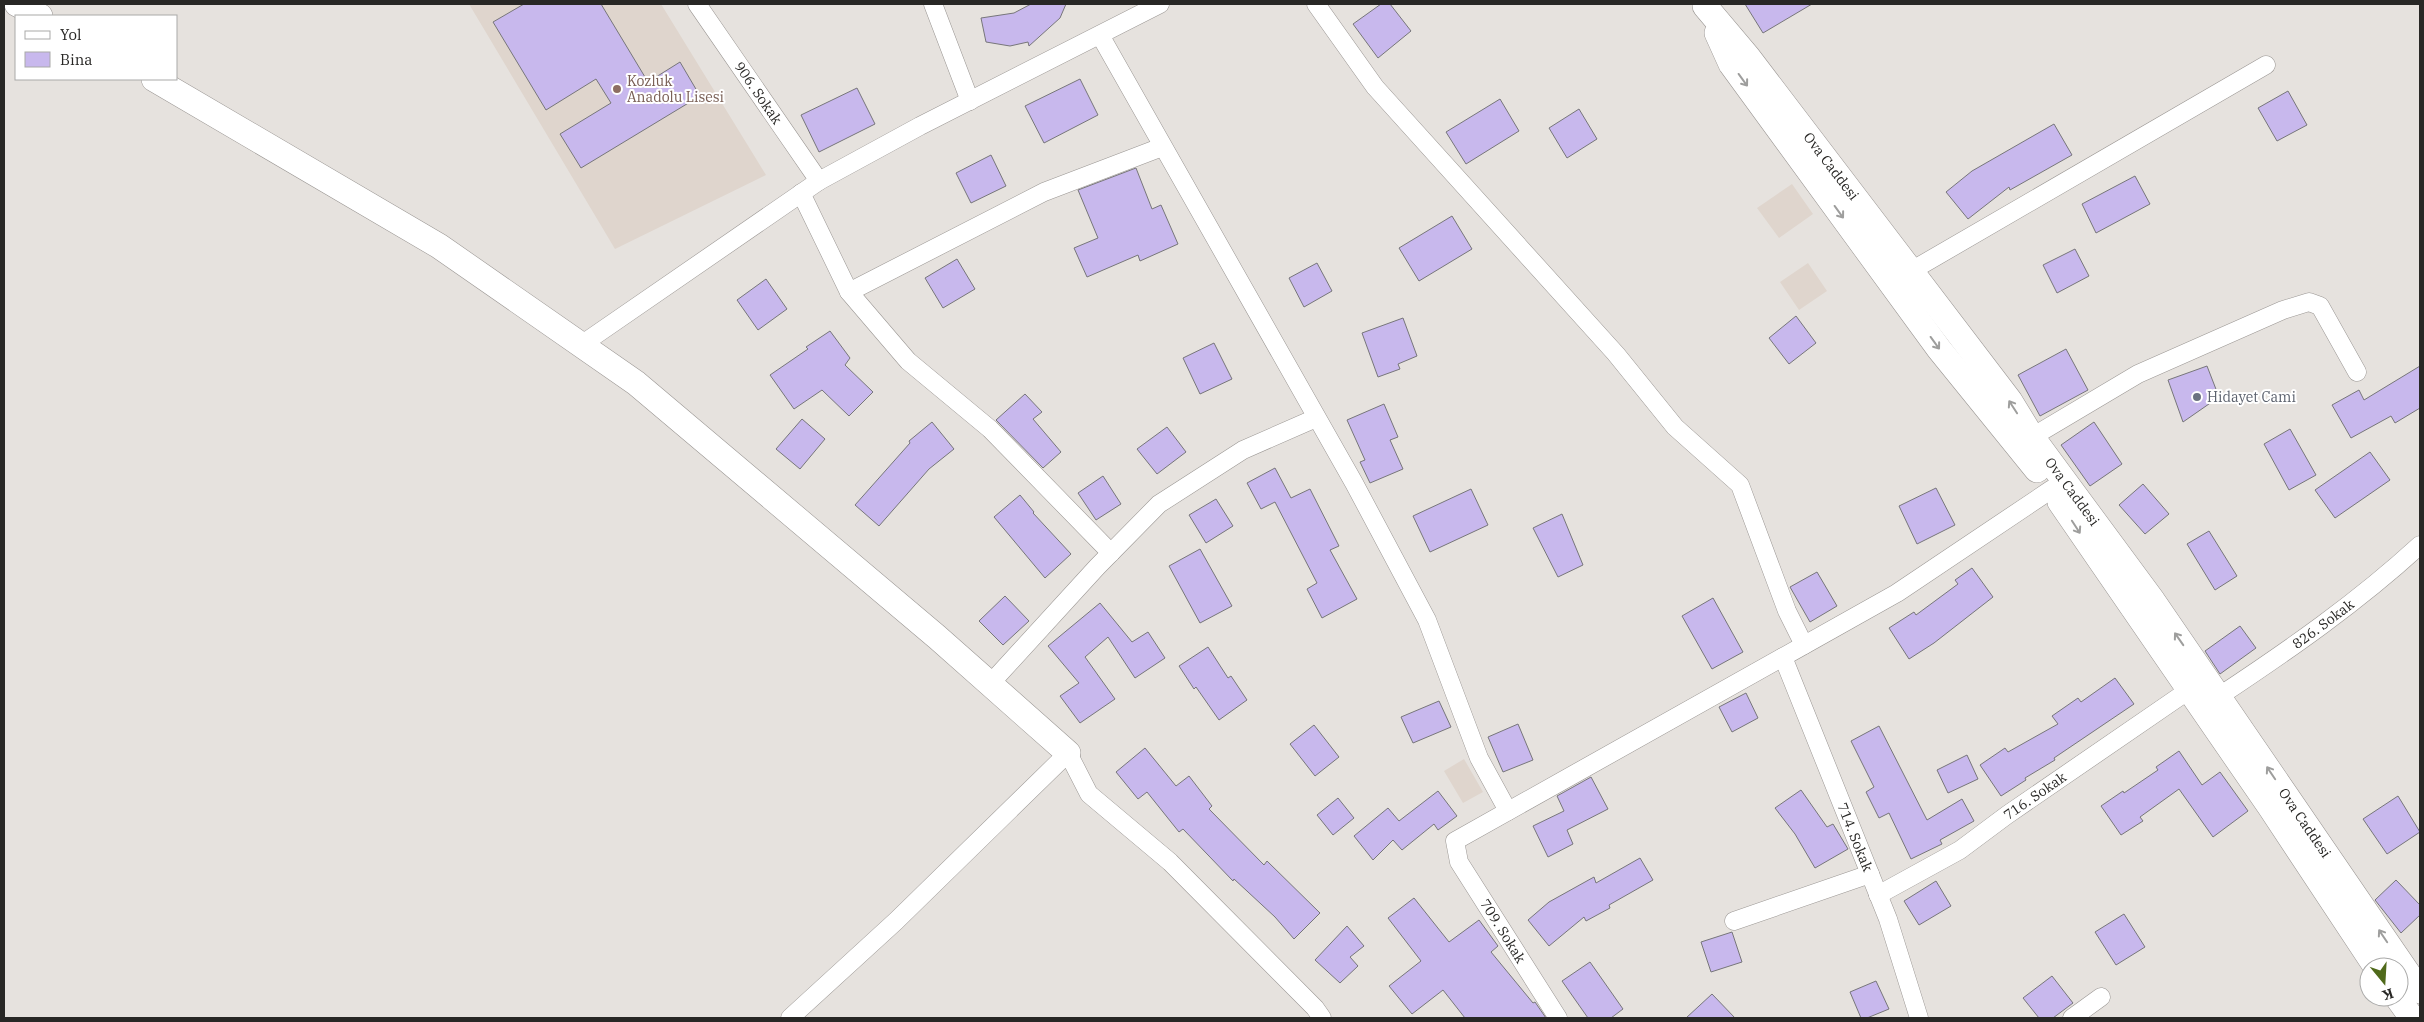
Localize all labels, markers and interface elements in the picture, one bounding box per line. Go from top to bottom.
legend [15,15,178,80]
text: Yol [60,25,81,44]
text: Bina [60,50,93,69]
street label: 906. Sokak [730,58,787,129]
place label: Kozluk Anadolu Lisesi [627,72,724,106]
one-way arrow [1738,73,1748,87]
marker: Kozluk Anadolu Lisesi [611,83,623,95]
street label: Ova Caddesi [1800,129,1863,204]
one-way arrow [1834,205,1844,219]
one-way arrow [1930,336,1940,350]
place label: Hidayet Cami [2207,388,2296,406]
marker: Hidayet Cami [2191,391,2203,403]
one-way arrow [2008,401,2018,415]
street label: Ova Caddesi [2041,454,2103,529]
one-way arrow [2072,519,2082,533]
street label: 826. Sokak [2289,595,2358,653]
one-way arrow [2174,633,2184,647]
street label: 716. Sokak [2000,767,2071,824]
one-way arrow [2266,767,2276,781]
street label: Ova Caddesi [2275,784,2335,861]
street label: 714. Sokak [1833,800,1877,875]
street label: 709. Sokak [1476,896,1530,967]
one-way arrow [2378,929,2388,943]
north arrow [2359,957,2409,1007]
text: K [2380,984,2396,1005]

